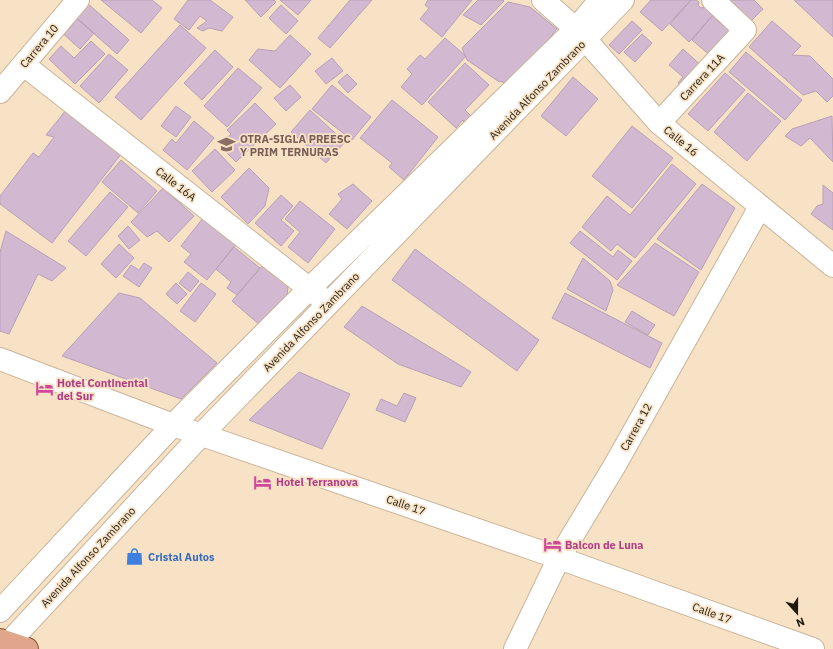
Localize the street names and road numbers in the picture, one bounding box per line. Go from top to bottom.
street label: Carrera 10 [17,21,61,71]
street label: Avenida Alfonso Zambrano [486,37,588,143]
street label: Carrera 11A [677,50,727,104]
street label: Calle 16 [661,123,701,159]
street label: Calle 16A [153,164,199,204]
street label: Avenida Alfonso Zambrano [260,269,362,375]
street label: Carrera 12 [617,401,655,453]
street label: Calle 17 [385,492,427,518]
street label: Avenida Alfonso Zambrano [38,504,138,610]
street label: Calle 17 [691,600,733,626]

